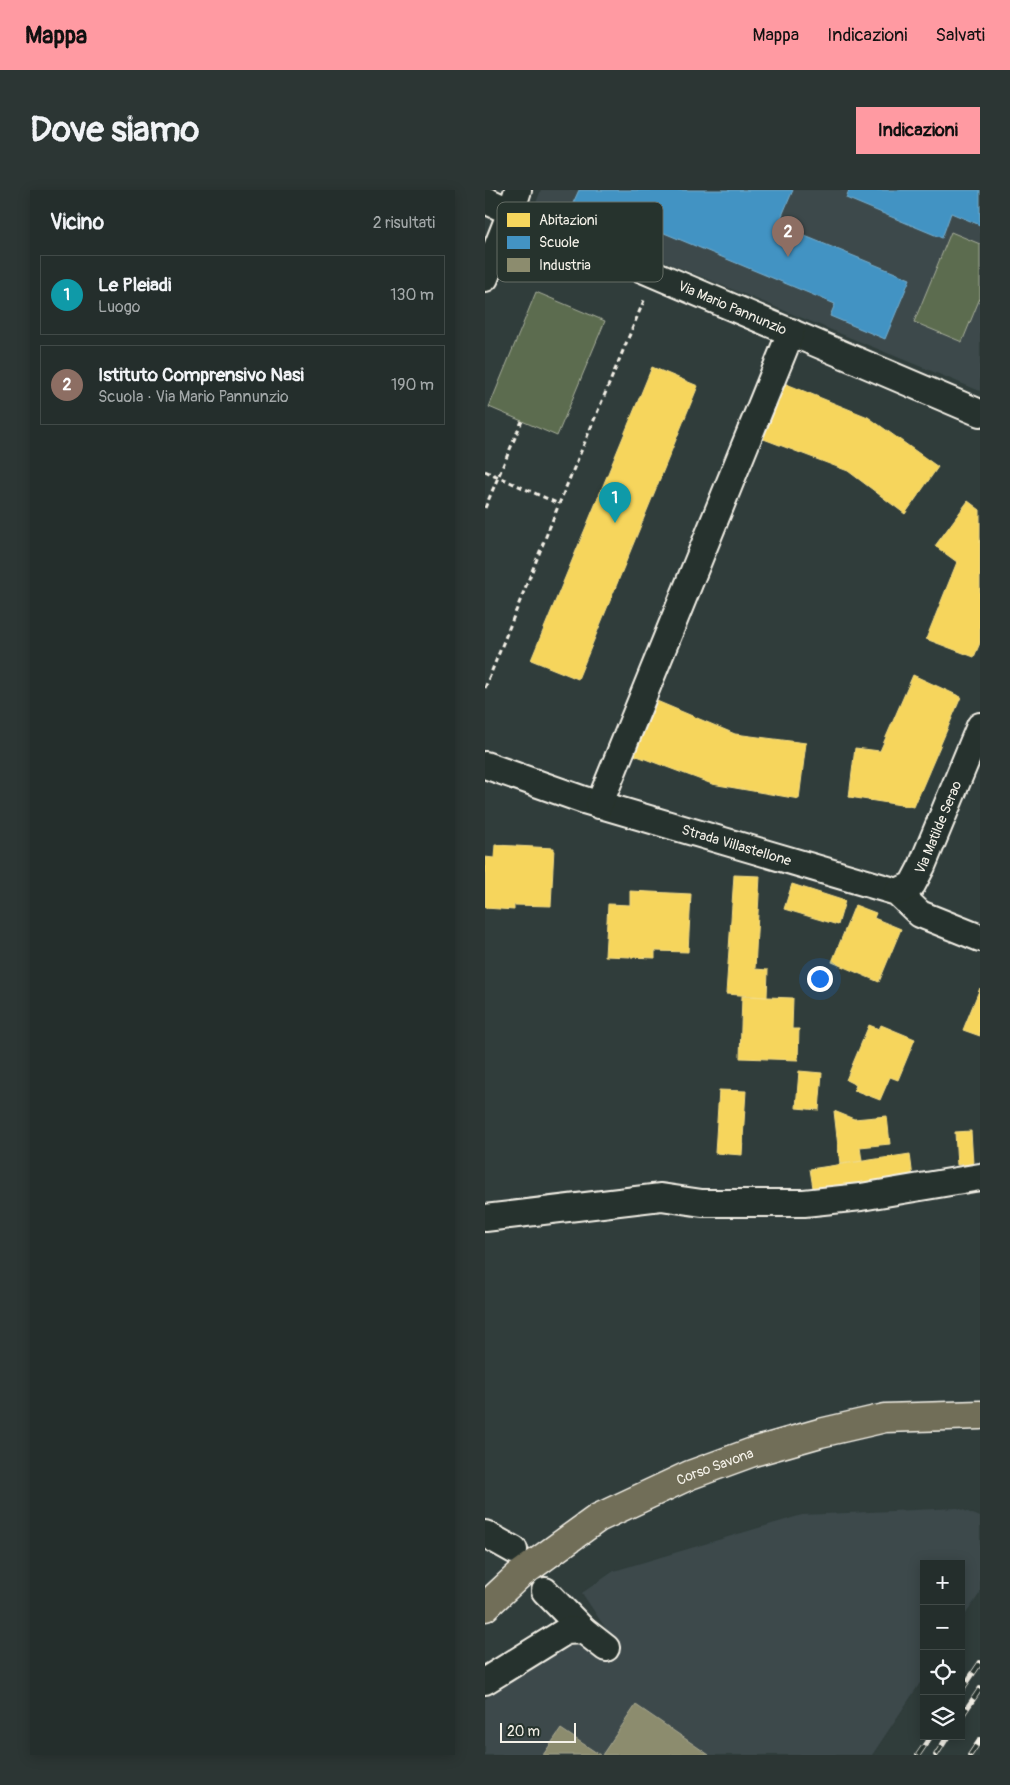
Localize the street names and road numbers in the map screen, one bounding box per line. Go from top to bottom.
street label: Via Mario Pannunzio [675,277,790,339]
street label: Via Matilde Serao [911,778,966,877]
street label: Strada Villastellone [679,821,793,870]
street label: Corso Savona [674,1445,756,1489]

